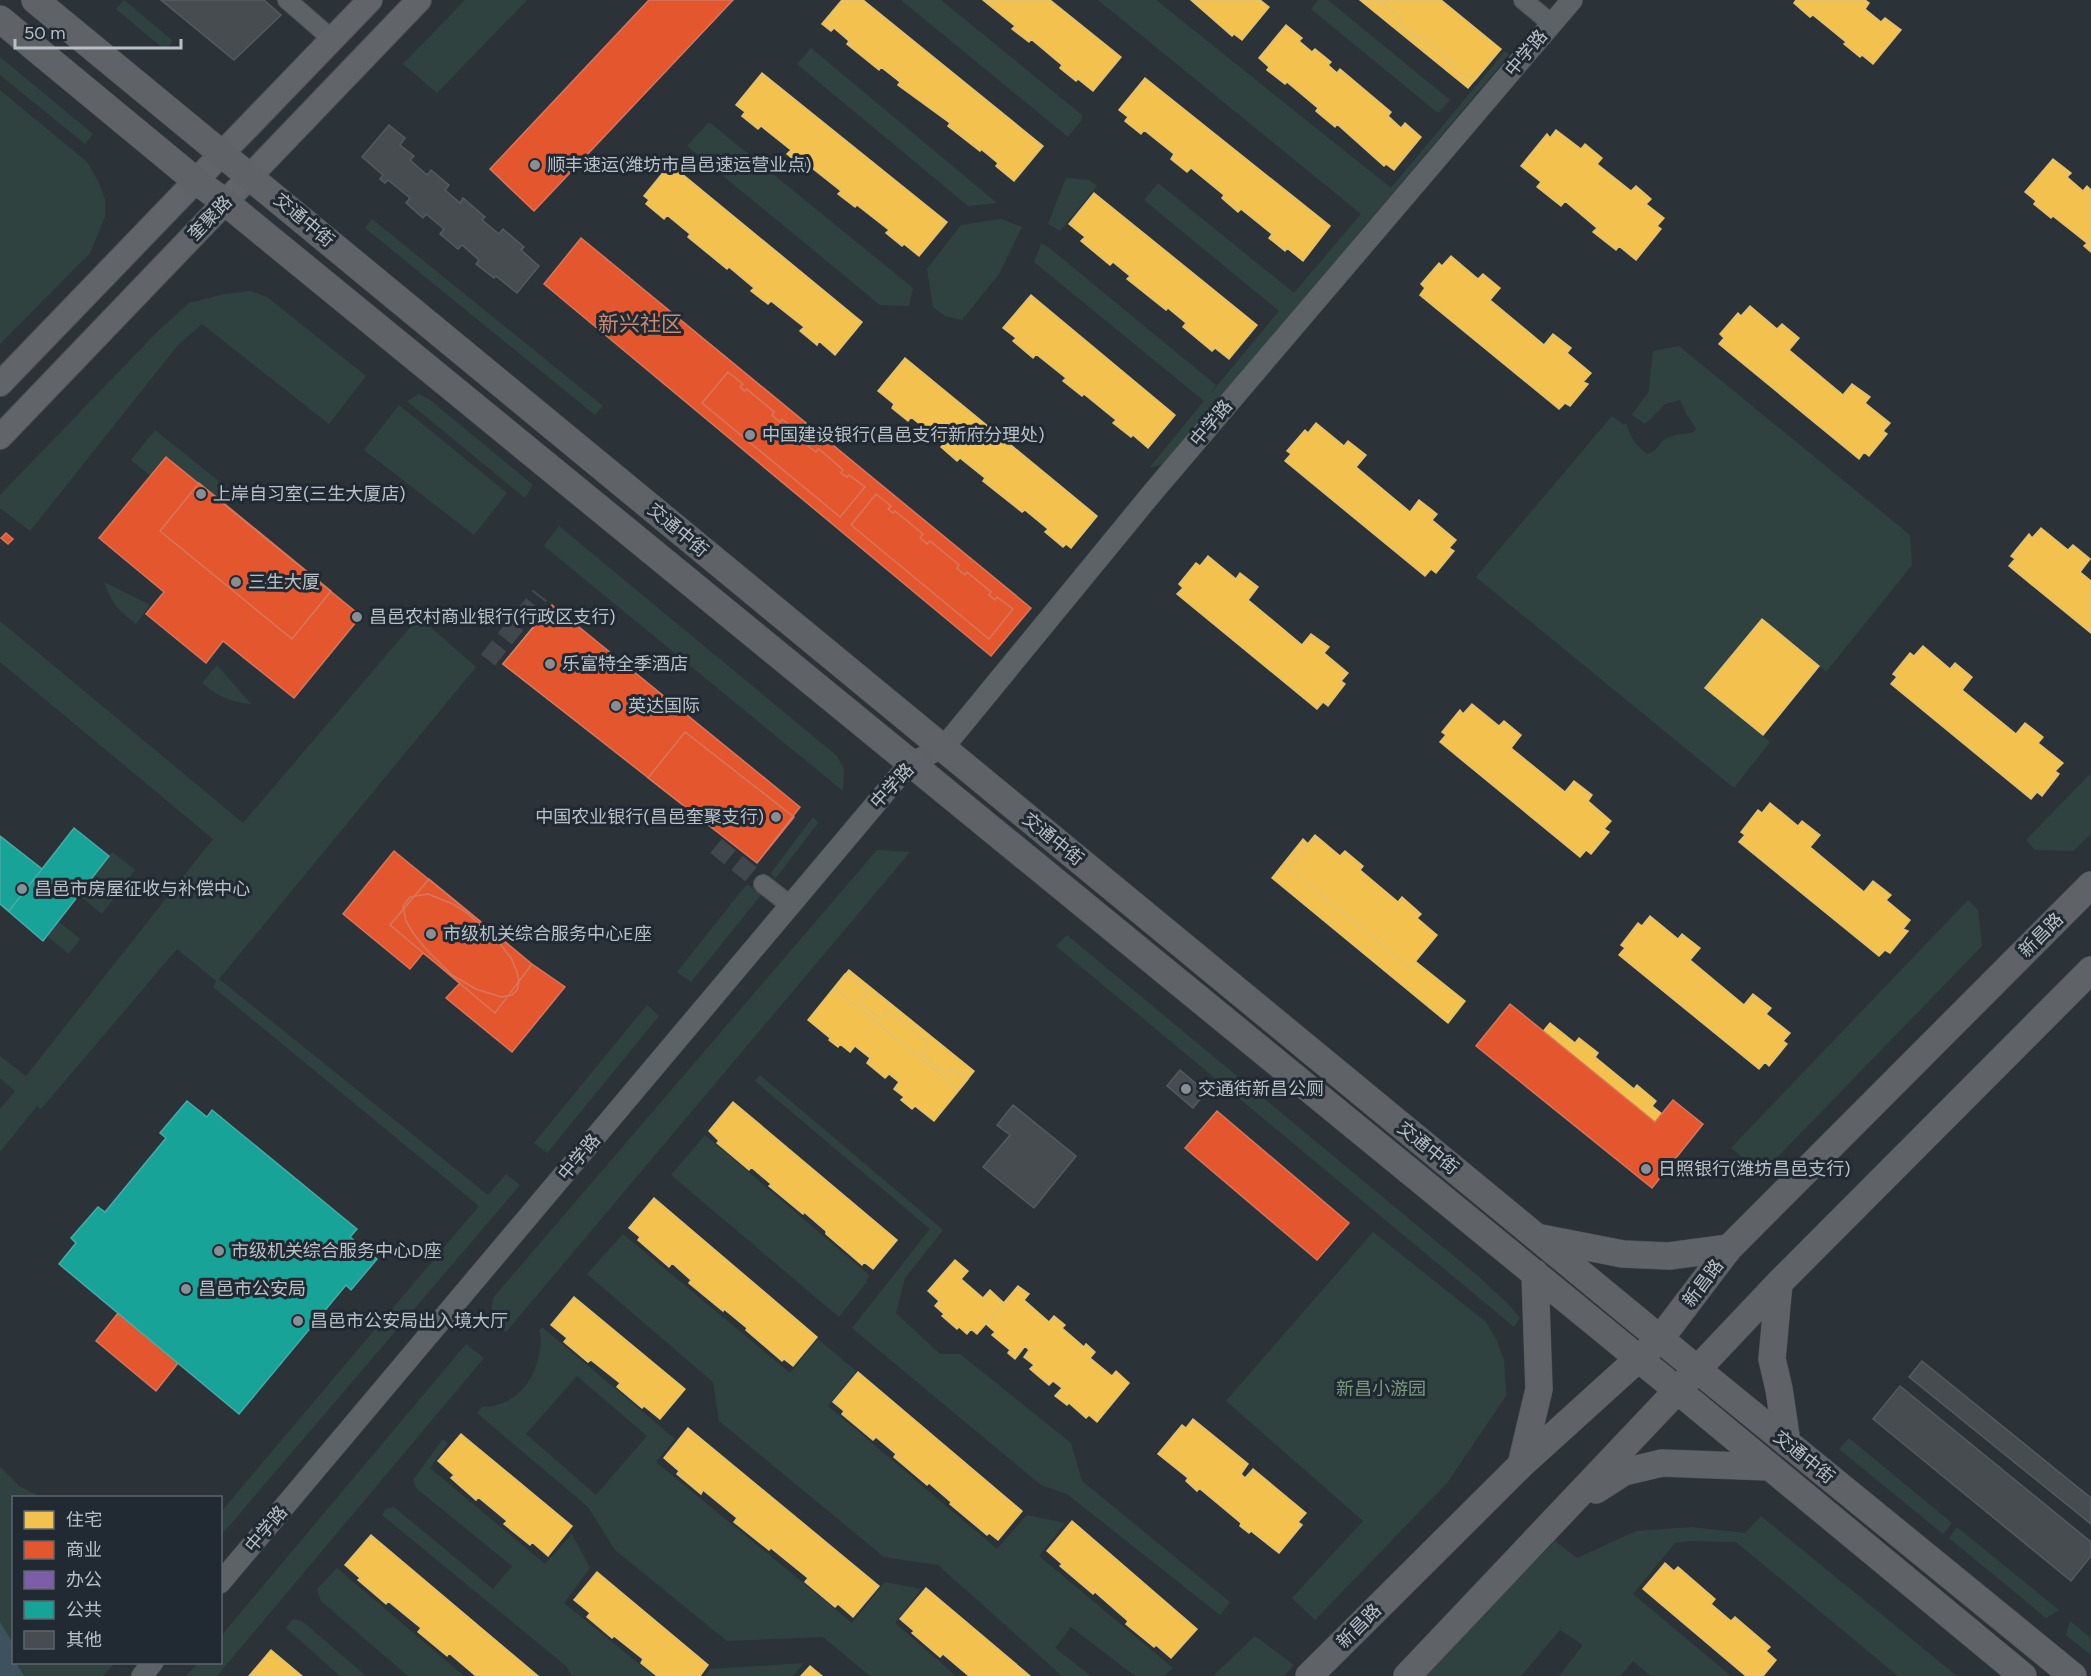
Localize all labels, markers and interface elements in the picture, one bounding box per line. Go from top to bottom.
scale bar [15,12,182,50]
text: 50 m [24,22,66,44]
street label: 中学路 [1500,25,1552,81]
place label: 顺丰速运(潍坊市昌邑速运营业点) [547,154,812,176]
marker: 顺丰速运(潍坊市昌邑速运营业点) [528,158,542,172]
street label: 交通中街 [269,188,339,252]
street label: 奎聚路 [183,191,237,245]
district label: 新兴社区 [598,311,682,336]
street label: 中学路 [1185,395,1237,451]
place label: 中国建设银行(昌邑支行新府分理处) [762,424,1045,446]
marker: 中国建设银行(昌邑支行新府分理处) [743,428,757,442]
place label: 上岸自习室(三生大厦店) [213,483,406,505]
marker: 上岸自习室(三生大厦店) [194,487,208,501]
street label: 交通中街 [643,498,713,562]
place label: 三生大厦 [248,571,320,593]
marker: 三生大厦 [229,575,243,589]
place label: 昌邑农村商业银行(行政区支行) [369,606,616,628]
marker: 昌邑农村商业银行(行政区支行) [350,610,364,624]
place label: 乐富特全季酒店 [562,653,688,675]
marker: 乐富特全季酒店 [543,657,557,671]
place label: 英达国际 [628,695,700,717]
marker: 英达国际 [609,699,623,713]
street label: 中学路 [866,759,918,813]
place label: 中国农业银行(昌邑奎聚支行) [535,806,764,828]
street label: 交通中街 [1018,808,1088,870]
marker: 中国农业银行(昌邑奎聚支行) [769,810,783,824]
place label: 昌邑市房屋征收与补偿中心 [34,878,250,900]
marker: 昌邑市房屋征收与补偿中心 [15,882,29,896]
street label: 新昌路 [2014,908,2068,962]
place label: 市级机关综合服务中心E座 [443,923,652,945]
marker: 市级机关综合服务中心E座 [424,927,438,941]
place label: 交通街新昌公厕 [1198,1078,1324,1100]
marker: 交通街新昌公厕 [1179,1082,1193,1096]
street label: 交通中街 [1393,1117,1463,1179]
street label: 中学路 [553,1129,605,1185]
place label: 日照银行(潍坊昌邑支行) [1658,1158,1851,1180]
marker: 日照银行(潍坊昌邑支行) [1639,1162,1653,1176]
place label: 市级机关综合服务中心D座 [231,1240,441,1262]
marker: 市级机关综合服务中心D座 [212,1244,226,1258]
street label: 新昌路 [1678,1255,1728,1311]
place label: 昌邑市公安局 [198,1278,306,1300]
marker: 昌邑市公安局 [179,1282,193,1296]
place label: 昌邑市公安局出入境大厅 [310,1310,508,1332]
marker: 昌邑市公安局出入境大厅 [291,1314,305,1328]
park label: 新昌小游园 [1336,1378,1426,1400]
street label: 交通中街 [1769,1426,1839,1488]
legend [12,1496,222,1664]
street label: 中学路 [240,1501,292,1557]
text: 住宅 [66,1509,102,1531]
text: 商业 [66,1539,102,1561]
text: 办公 [66,1569,102,1591]
text: 公共 [66,1599,102,1621]
street label: 新昌路 [1332,1599,1386,1653]
text: 其他 [66,1629,102,1651]

